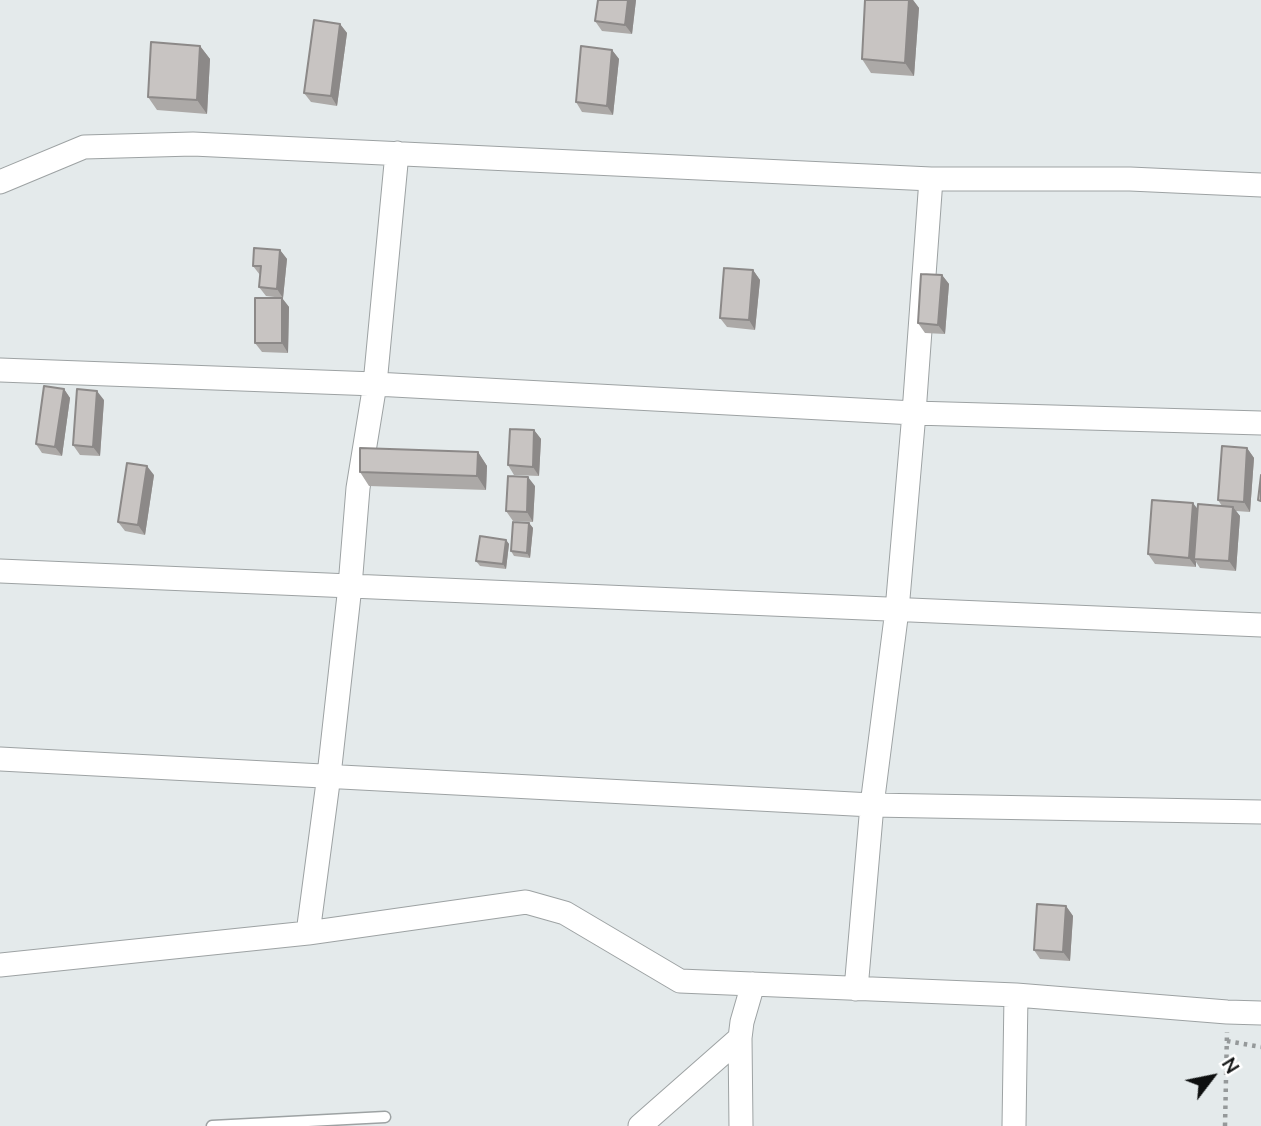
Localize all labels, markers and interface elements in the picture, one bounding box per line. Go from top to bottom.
north arrow [1177,1042,1247,1112]
text: N [1215,1053,1245,1079]

